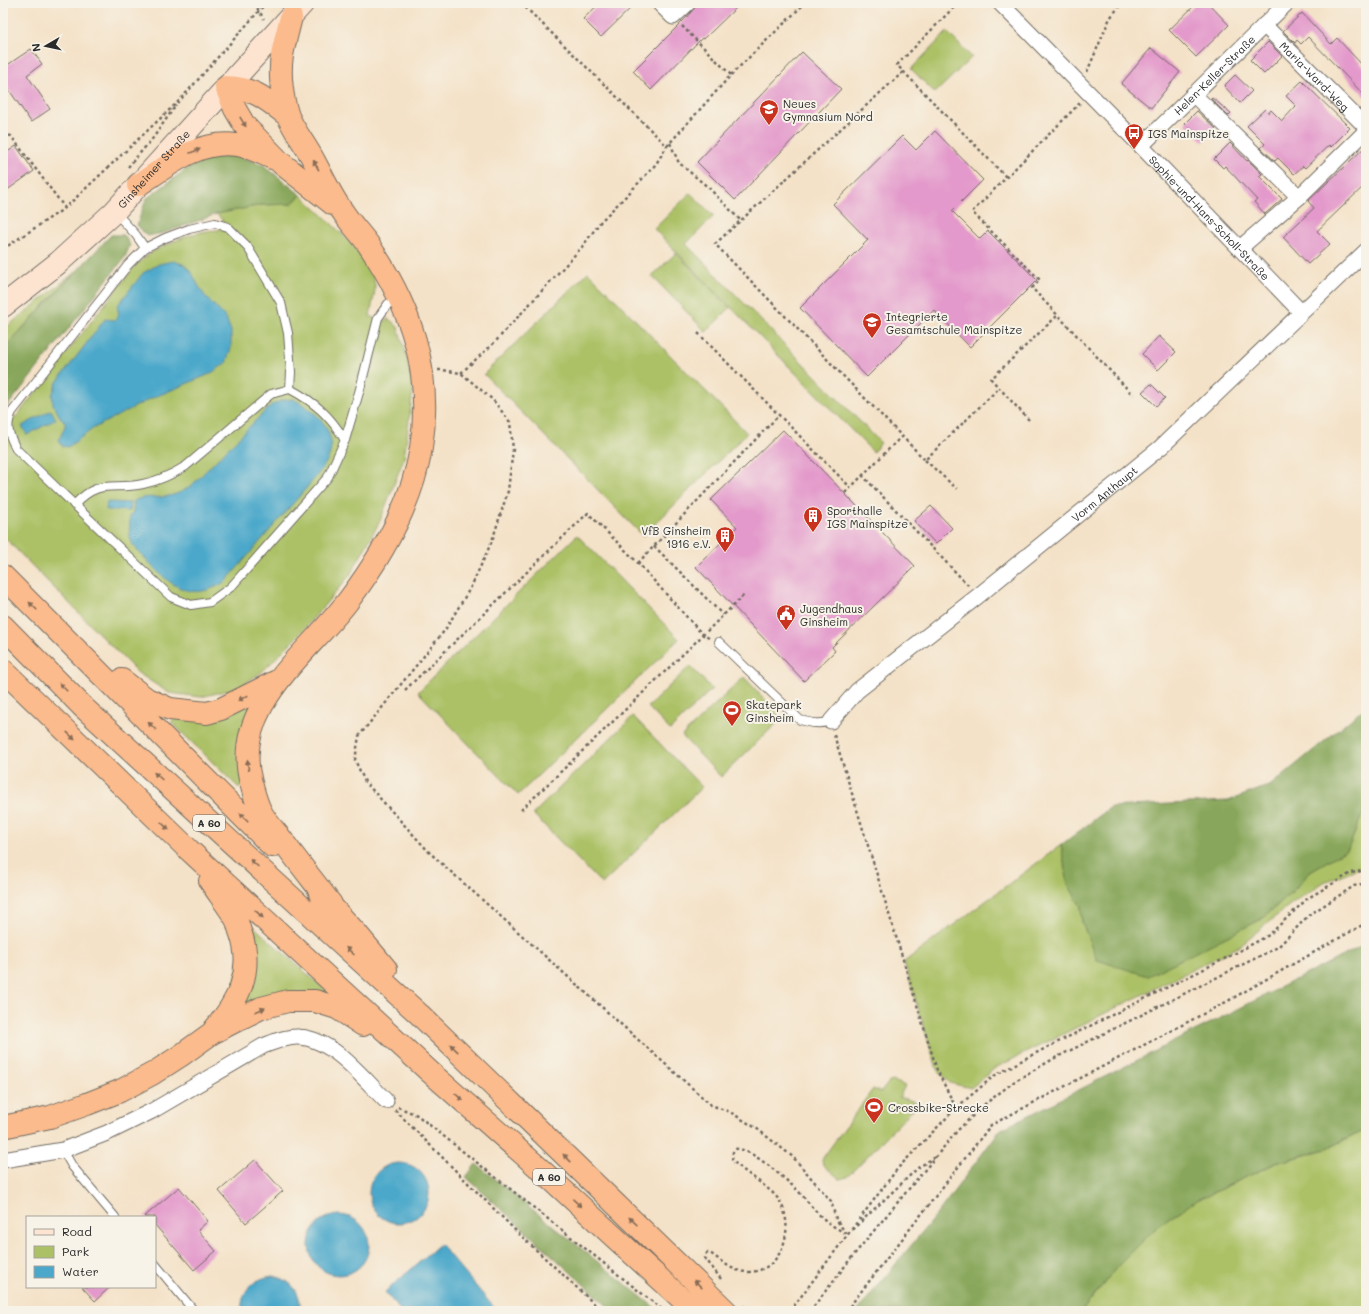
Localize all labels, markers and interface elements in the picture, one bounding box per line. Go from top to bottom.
north arrow [26,26,66,66]
street label: Helen-Keller-Straße [1170,31,1258,118]
street label: Maria-Ward-Weg [1277,38,1353,114]
text: N [28,42,44,53]
place label: Neues Gymnasium Nord [783,96,873,124]
school or university icon: Neues Gymnasium Nord [758,98,780,126]
one-way arrow [239,117,247,127]
bus stop icon: IGS Mainspitze [1123,122,1145,150]
street label: Ginsheimer Straße [114,126,193,211]
place label: IGS Mainspitze [1148,126,1229,141]
one-way arrow [190,147,202,153]
street label: Sophie-und-Hans-Scholl-Straße [1146,152,1274,283]
one-way arrow [313,159,320,171]
place label: Integrierte Gesamtschule Mainspitze [886,309,1022,337]
school or university icon: Integrierte Gesamtschule Mainspitze [861,311,883,339]
street label: Vorm Anthaupt [1068,462,1140,525]
place label: Sporthalle IGS Mainspitze [827,503,908,531]
building icon: Sporthalle IGS Mainspitze [802,505,824,533]
place label: VfB Ginsheim 1916 e.V. [641,523,711,551]
building icon: VfB Ginsheim 1916 e.V. [714,525,736,553]
one-way arrow [28,601,38,611]
place label: Jugendhaus Ginsheim [800,601,863,629]
public building icon: Jugendhaus Ginsheim [775,603,797,631]
one-way arrow [58,682,68,692]
one-way arrow [238,695,249,701]
place label: Skatepark Ginsheim [746,697,802,725]
sports icon: Skatepark Ginsheim [721,699,743,727]
one-way arrow [147,721,157,730]
one-way arrow [66,731,76,741]
one-way arrow [244,759,251,771]
one-way arrow [153,771,163,780]
one-way arrow [239,812,249,822]
road number: A 60 [193,815,225,831]
one-way arrow [160,821,170,831]
one-way arrow [249,859,259,868]
one-way arrow [254,909,264,919]
one-way arrow [345,947,354,956]
one-way arrow [254,1006,266,1012]
one-way arrow [449,1043,459,1053]
one-way arrow [454,1093,464,1102]
sports icon: Crossbike-Strecke [863,1096,885,1124]
place label: Crossbike-Strecke [888,1100,989,1115]
one-way arrow [562,1153,572,1163]
road number: A 60 [533,1169,565,1185]
one-way arrow [572,1198,581,1207]
legend [26,1216,156,1288]
one-way arrow [628,1217,638,1226]
text: Road [62,1223,92,1239]
text: Park [62,1243,89,1259]
text: Water [62,1263,99,1279]
one-way arrow [693,1279,703,1289]

